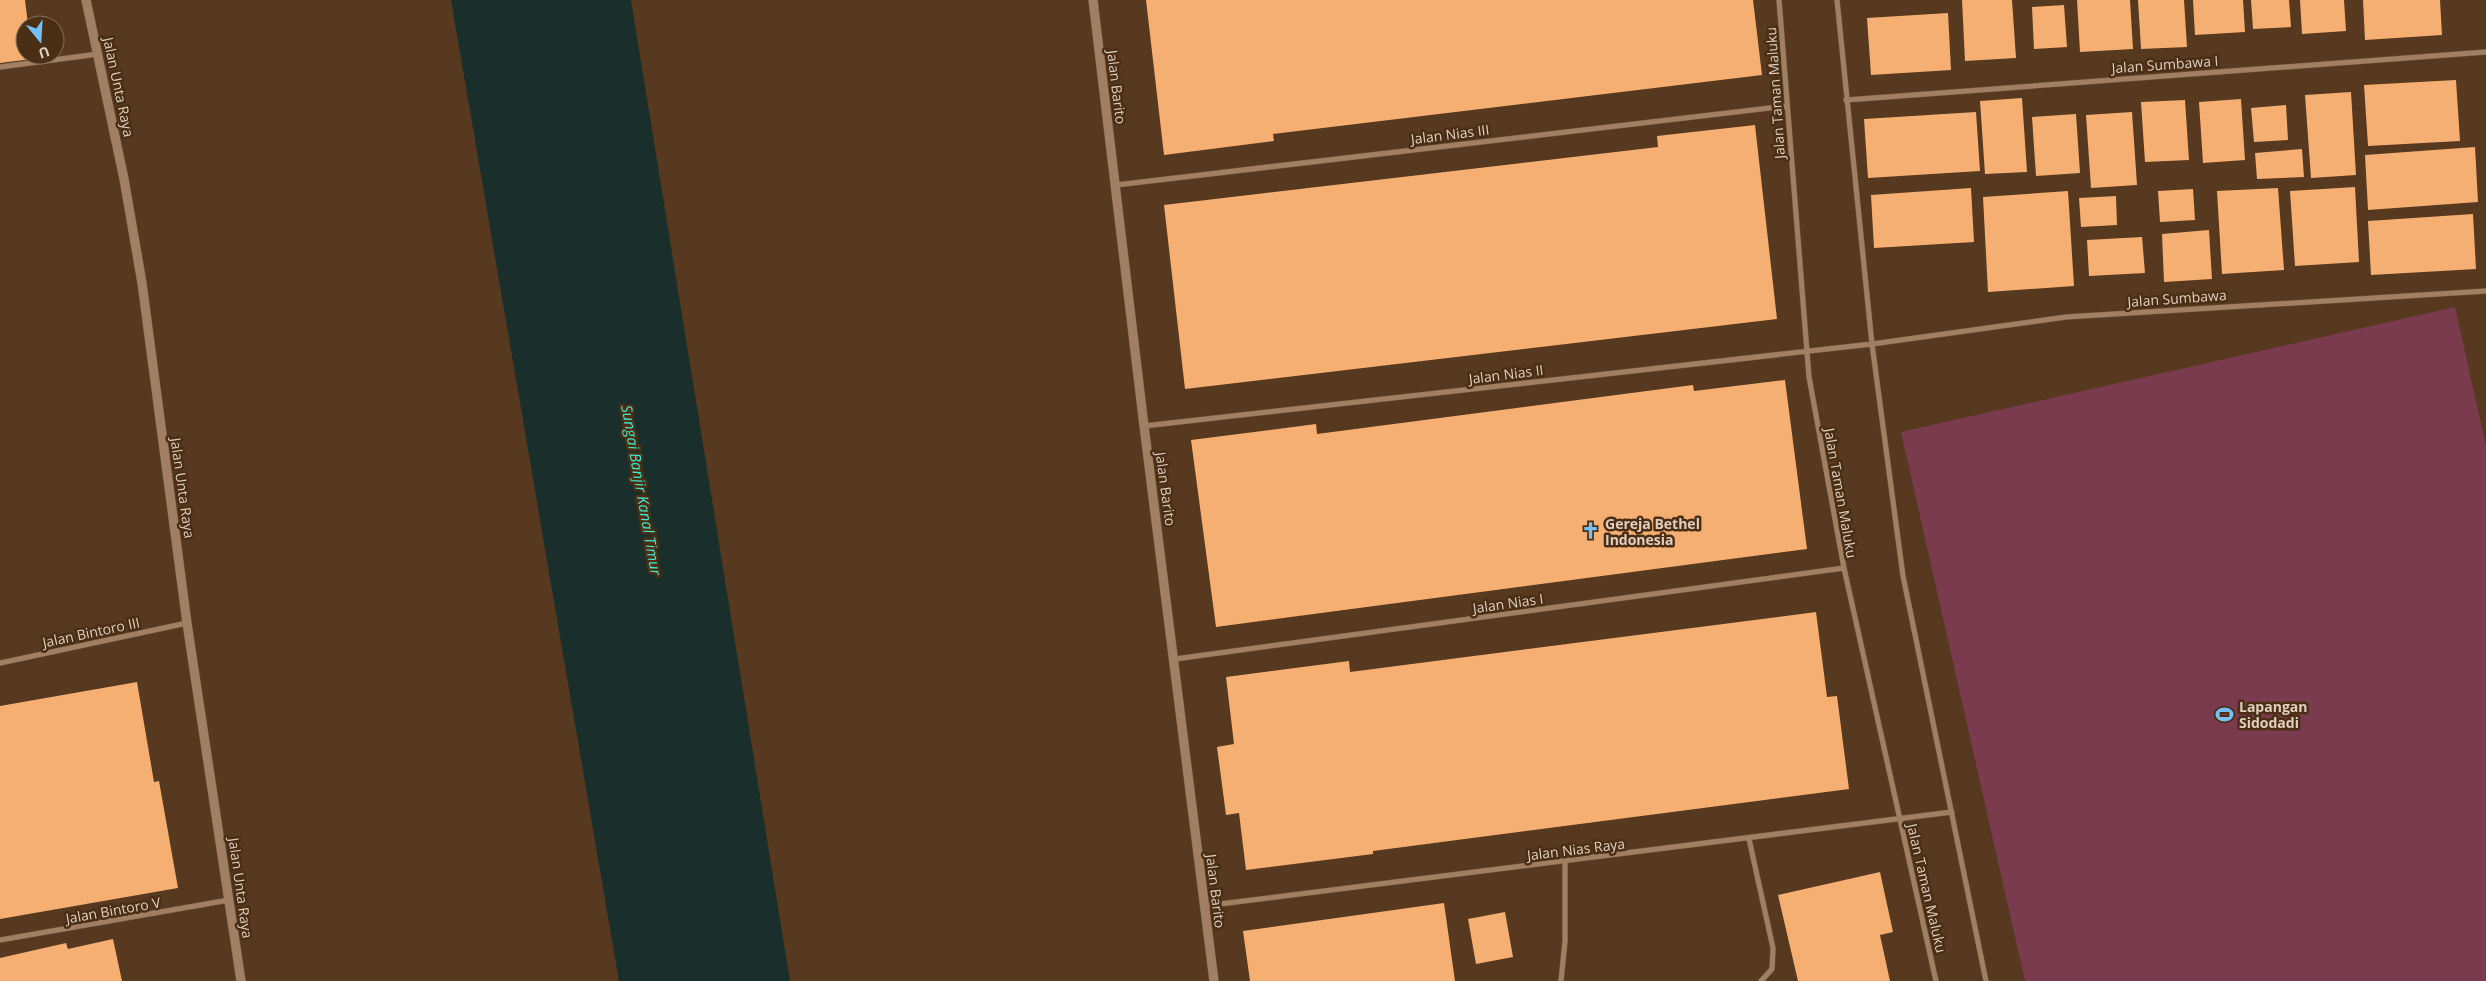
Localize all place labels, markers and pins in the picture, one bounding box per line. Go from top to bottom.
place label: Gereja Bethel Indonesia [1605,514,1700,549]
church icon: Gereja Bethel Indonesia [1581,521,1601,541]
place label: Lapangan Sidodadi [2239,697,2307,732]
sports icon: Lapangan Sidodadi [2215,704,2235,724]

